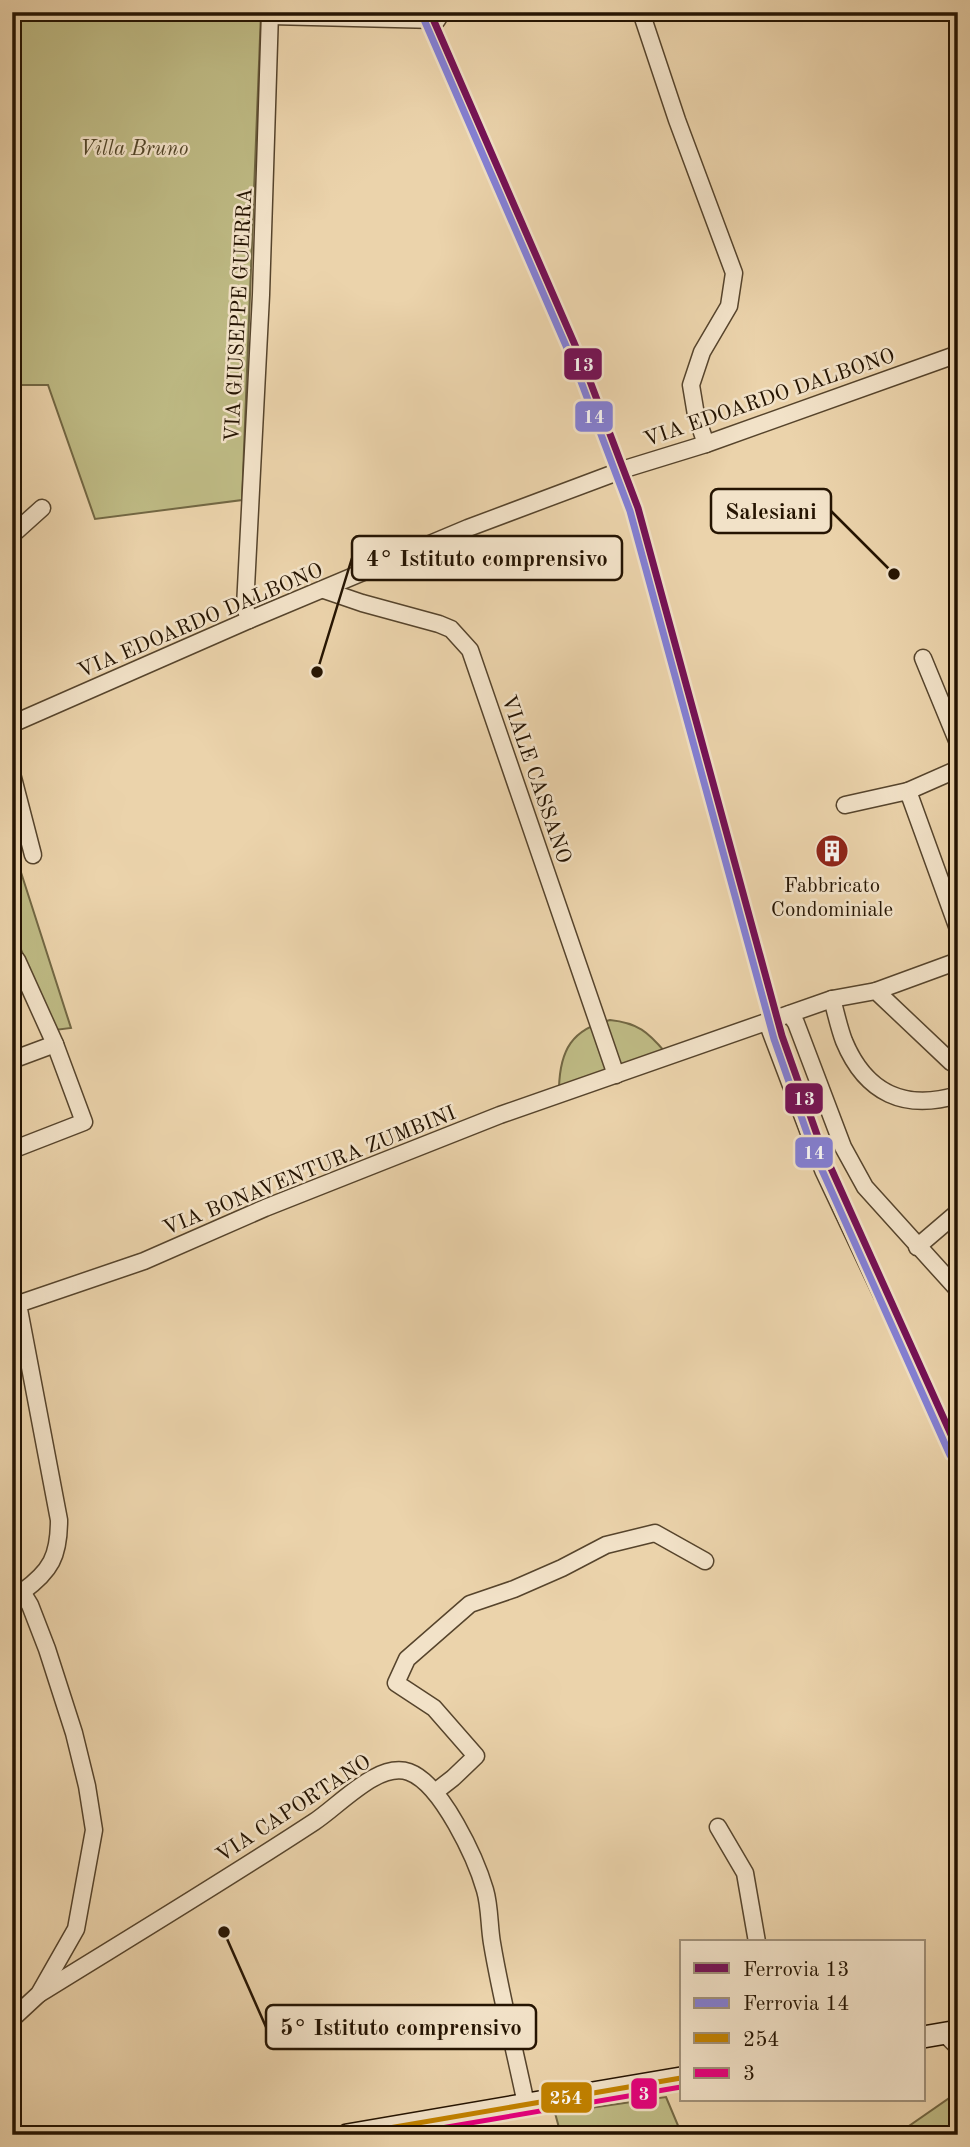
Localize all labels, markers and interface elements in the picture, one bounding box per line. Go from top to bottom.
park label: Villa Bruno [80,139,188,160]
street label: VIA GIUSEPPE GUERRA [222,187,257,443]
street label: VIA EDOARDO DALBONO [641,346,898,451]
line badge: 13 [563,347,603,381]
text: 13 [572,357,594,376]
line badge: 14 [574,400,614,433]
text: 14 [583,409,605,428]
callout: Salesiani [711,489,831,533]
text: Salesiani [725,501,817,524]
callout: 4° Istituto comprensivo [352,536,622,580]
text: 4° Istituto comprensivo [366,548,608,571]
street label: VIA EDOARDO DALBONO [75,560,326,683]
street label: VIALE CASSANO [497,693,574,866]
building icon: Fabbricato Condominiale [813,832,851,870]
place label: Fabbricato Condominiale [771,876,893,921]
line badge: 13 [784,1082,824,1115]
text: 13 [793,1091,815,1110]
street label: VIA BONAVENTURA ZUMBINI [160,1103,459,1240]
line badge: 14 [794,1136,834,1169]
text: 14 [803,1145,825,1164]
street label: VIA CAPORTANO [213,1752,375,1867]
legend [680,1940,925,2102]
text: Ferrovia 13 [743,1960,850,1981]
text: Ferrovia 14 [743,1994,850,2015]
callout: 5° Istituto comprensivo [266,2005,536,2049]
text: 5° Istituto comprensivo [280,2017,522,2040]
text: 254 [743,2030,780,2051]
text: 3 [743,2064,755,2085]
line badge: 3 [630,2077,658,2110]
line badge: 254 [540,2081,593,2114]
text: 3 [638,2086,650,2105]
text: 254 [549,2090,583,2109]

